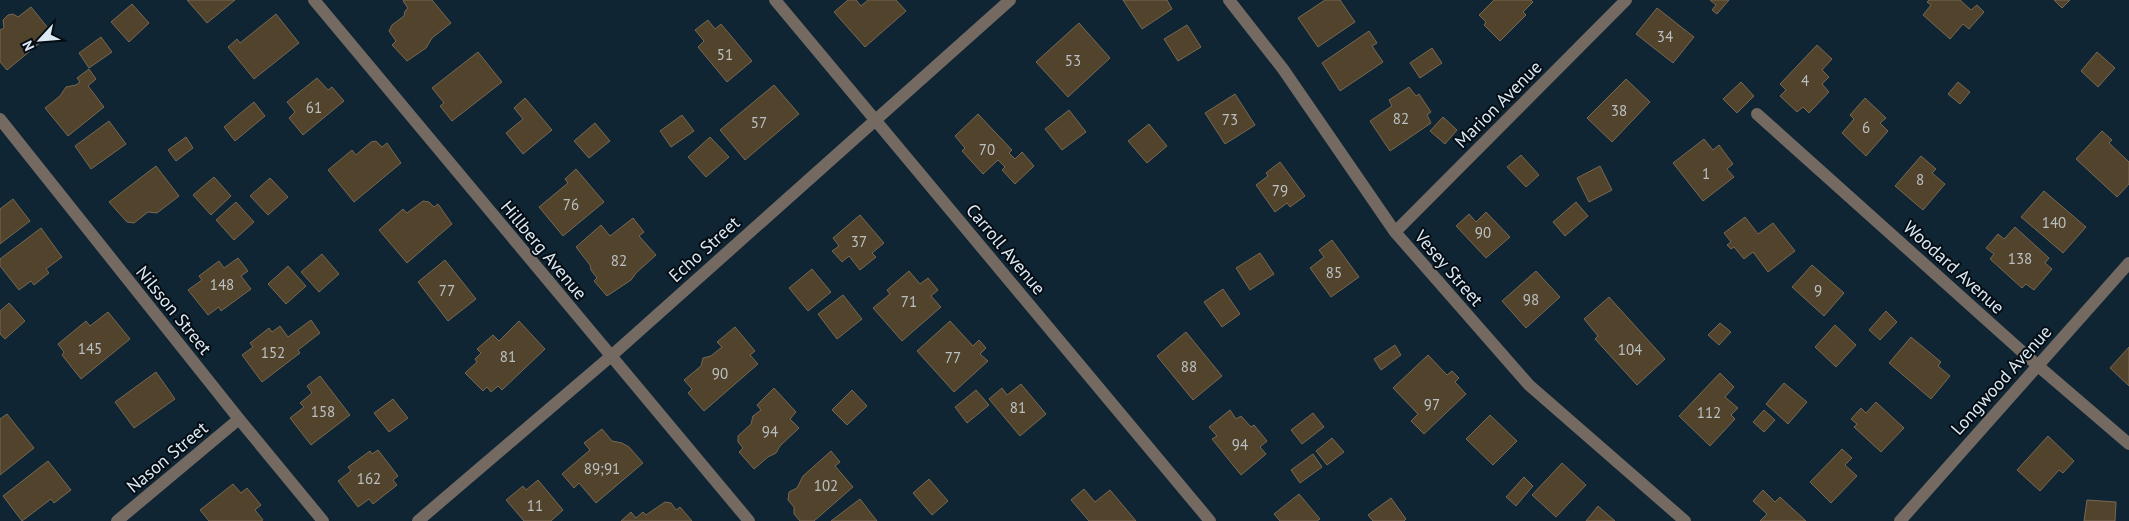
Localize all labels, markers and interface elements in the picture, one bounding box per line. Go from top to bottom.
north arrow [15,15,65,65]
house number: 34 [1657,27,1673,46]
text: N [18,38,38,54]
house number: 51 [717,45,733,64]
house number: 53 [1065,51,1081,70]
street label: Marion Avenue [1450,56,1546,152]
house number: 4 [1801,71,1809,90]
house number: 61 [306,98,322,117]
house number: 38 [1611,101,1627,120]
house number: 82 [1393,109,1409,128]
house number: 73 [1222,110,1238,129]
house number: 57 [751,113,767,132]
house number: 6 [1862,118,1870,137]
house number: 70 [979,140,995,159]
house number: 1 [1702,164,1710,183]
house number: 8 [1916,170,1924,189]
house number: 79 [1272,181,1288,200]
house number: 76 [563,195,579,214]
street label: Hillberg Avenue [496,196,592,304]
street label: Carroll Avenue [961,199,1051,299]
street label: Echo Street [664,211,744,287]
house number: 140 [2042,213,2066,232]
street label: Woodard Avenue [1899,216,2009,318]
house number: 90 [1475,223,1491,242]
street label: Vesey Street [1409,225,1488,311]
house number: 37 [851,232,867,251]
house number: 138 [2008,249,2032,268]
house number: 82 [611,251,627,270]
street label: Nilsson Street [131,261,217,359]
house number: 85 [1326,263,1342,282]
house number: 148 [210,275,234,294]
house number: 77 [439,281,455,300]
house number: 9 [1814,281,1822,300]
house number: 98 [1523,290,1539,309]
house number: 71 [901,292,917,311]
street label: Longwood Avenue [1946,320,2056,440]
house number: 145 [78,339,102,358]
house number: 104 [1618,340,1642,359]
house number: 152 [261,343,285,362]
house number: 81 [500,347,516,366]
house number: 77 [945,348,961,367]
house number: 88 [1181,357,1197,376]
house number: 90 [712,364,728,383]
house number: 97 [1424,395,1440,414]
house number: 81 [1010,398,1026,417]
house number: 158 [311,402,335,421]
house number: 112 [1697,403,1721,422]
street label: Nason Street [122,416,212,498]
house number: 94 [762,422,778,441]
house number: 94 [1232,435,1248,454]
house number: 89;91 [584,459,620,478]
house number: 162 [357,469,381,488]
house number: 102 [814,476,838,495]
house number: 11 [527,496,543,515]

